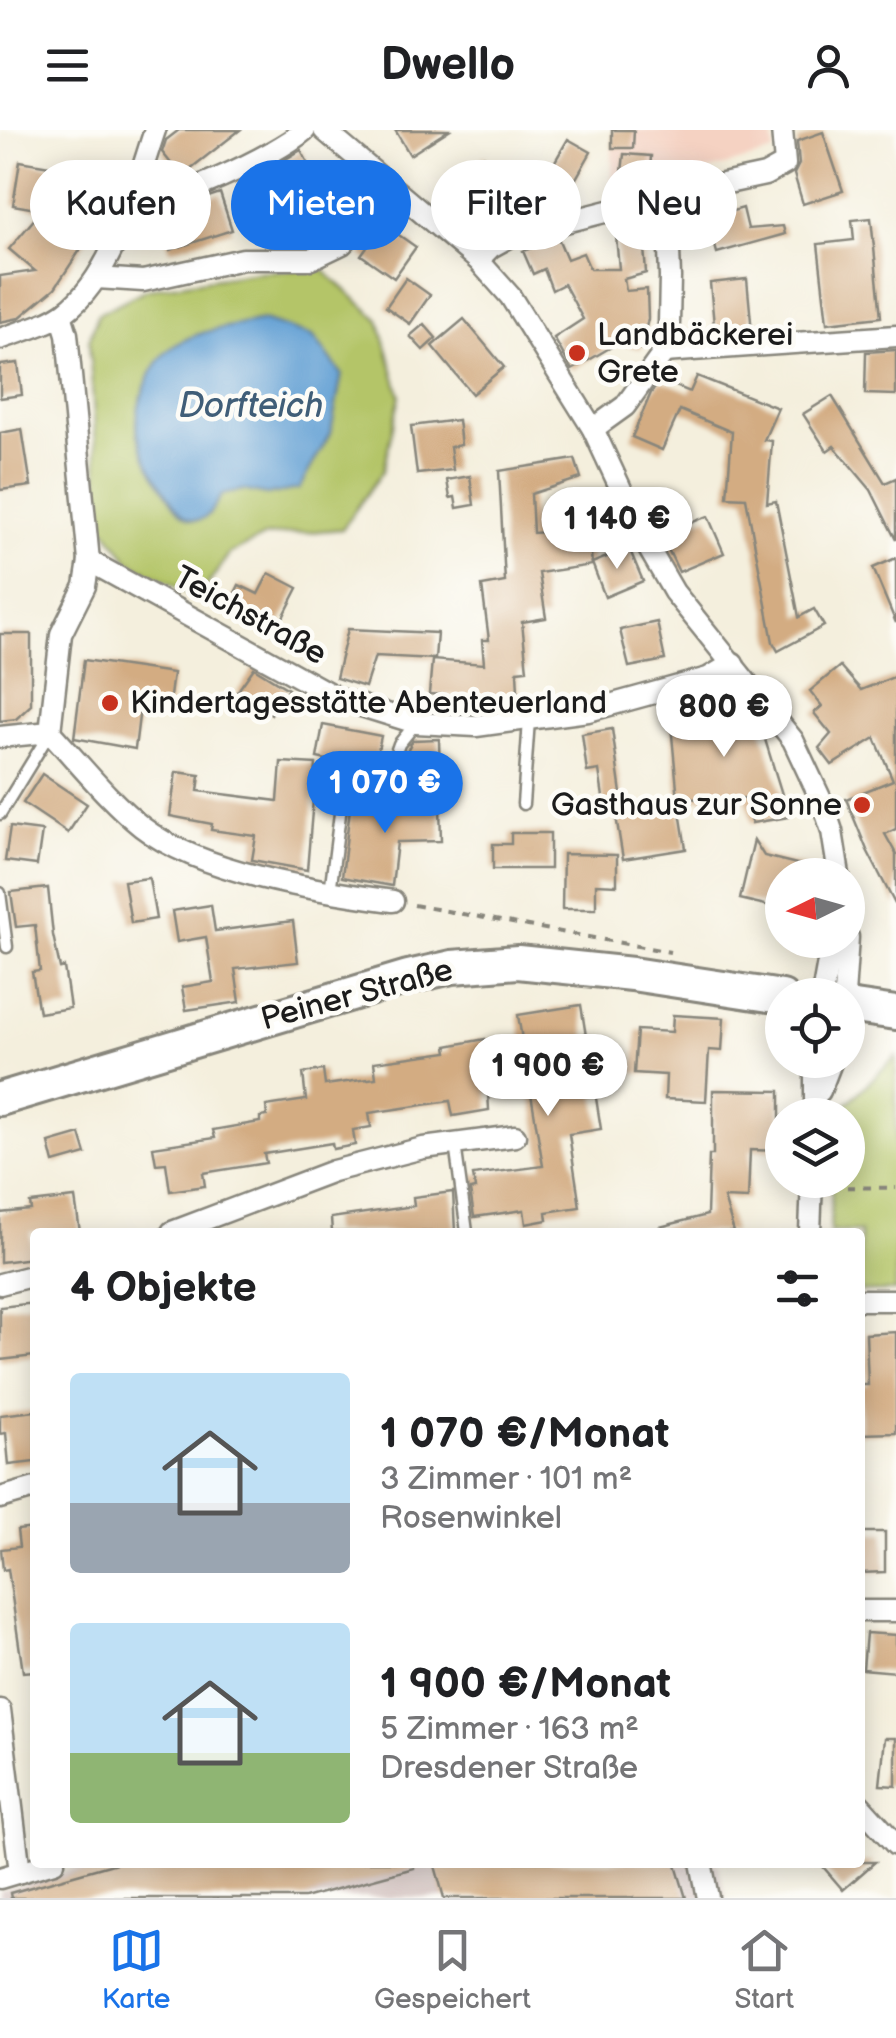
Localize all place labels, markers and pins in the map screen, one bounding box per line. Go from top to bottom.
place label: Landbäckerei Grete [597,316,794,392]
marker: Landbäckerei Grete [566,342,588,364]
pin: 1 140 € [525,487,709,572]
pin: 800 € [654,675,794,760]
place label: Kindertagesstätte Abenteuerland [130,684,607,723]
marker: Kindertagesstätte Abenteuerland [99,692,121,714]
pin: 1 070 € [293,751,477,836]
place label: Gasthaus zur Sonne [551,786,842,825]
marker: Gasthaus zur Sonne [851,794,873,816]
pin: 1 900 € [456,1034,640,1119]

